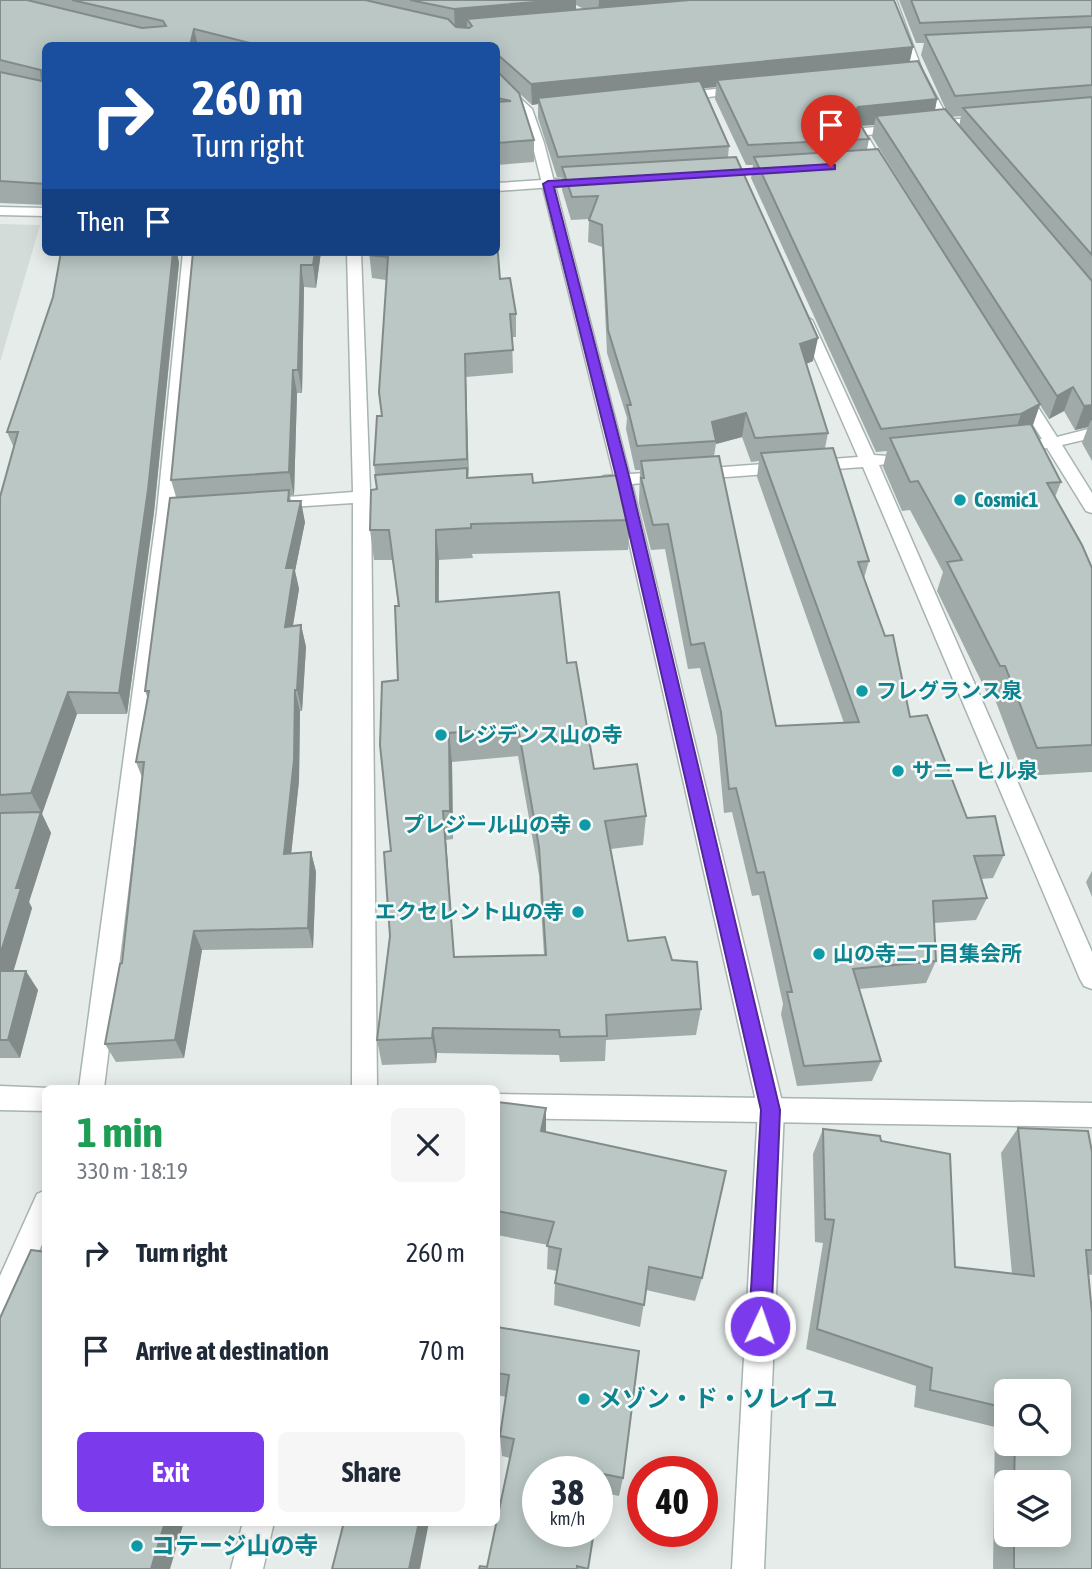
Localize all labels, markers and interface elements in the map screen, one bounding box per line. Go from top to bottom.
text: 260 m [192,69,303,125]
icon: right [77,70,168,161]
pin [801,95,861,167]
icon: arrive [812,106,850,144]
text: Turn right [192,127,305,164]
icon: arrive [139,203,177,241]
text: Then [77,207,125,237]
place label: Cosmic1 [974,487,1038,511]
marker: Cosmic1 [952,492,968,508]
place label: フレグランス泉 [876,678,1023,702]
marker: フレグランス泉 [854,683,870,699]
place label: レジデンス山の寺 [455,722,623,746]
marker: レジデンス山の寺 [433,727,449,743]
place label: サニーヒル泉 [912,758,1038,782]
marker: サニーヒル泉 [890,763,906,779]
place label: プレジール山の寺 [403,812,571,836]
marker: プレジール山の寺 [577,817,593,833]
place label: エクセレント山の寺 [375,899,564,923]
marker: エクセレント山の寺 [570,904,586,920]
place label: 山の寺二丁目集会所 [833,941,1022,965]
marker: 山の寺二丁目集会所 [811,946,827,962]
text: 1 min [77,1108,163,1156]
button: close [391,1108,465,1182]
text: 330 m · 18:19 [77,1158,188,1184]
icon: right [77,1234,115,1272]
text: Turn right [136,1238,227,1268]
text: 260 m [406,1238,465,1268]
position arrow [723,1289,797,1363]
icon: arrive [77,1332,115,1370]
text: Arrive at destination [136,1336,329,1366]
text: 70 m [418,1336,465,1366]
map controls [994,1379,1071,1547]
button: search [994,1379,1071,1456]
place label: メゾン・ド・ソレイユ [598,1385,838,1412]
marker: メゾン・ド・ソレイユ [576,1391,592,1407]
button: Exit [77,1432,264,1512]
button: Share [278,1432,465,1512]
speed limit sign: 40 [627,1456,718,1547]
button: layers [994,1470,1071,1547]
text: 38 [551,1472,584,1512]
text: km/h [550,1508,585,1529]
place label: コテージ山の寺 [151,1532,319,1559]
marker: コテージ山の寺 [129,1538,145,1554]

